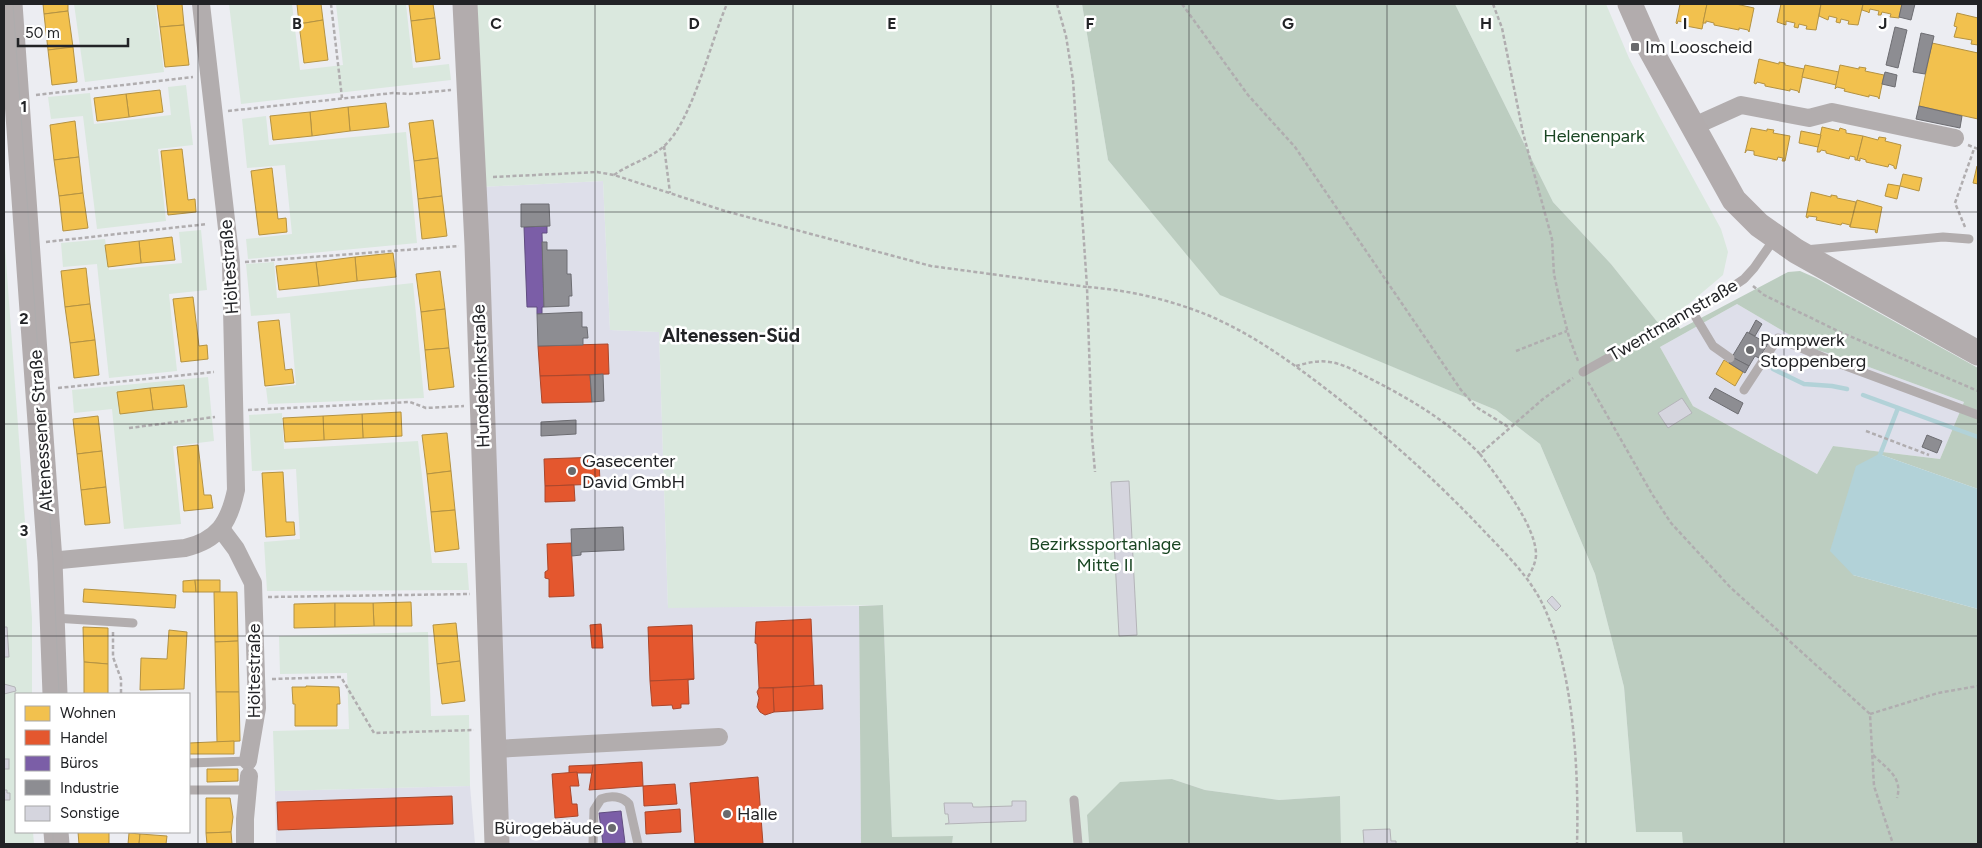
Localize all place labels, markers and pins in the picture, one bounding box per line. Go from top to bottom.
place label: Im Looscheid [1645,36,1753,58]
marker: Im Looscheid [1629,41,1641,53]
place label: Pumpwerk Stoppenberg [1760,329,1866,372]
marker: Pumpwerk Stoppenberg [1744,344,1756,356]
place label: Gasecenter David GmbH [582,450,685,493]
marker: Gasecenter David GmbH [566,465,578,477]
place label: Halle [737,803,778,825]
marker: Halle [721,808,733,820]
place label: Bürogebäude [494,817,602,839]
marker: Bürogebäude [606,822,618,834]

